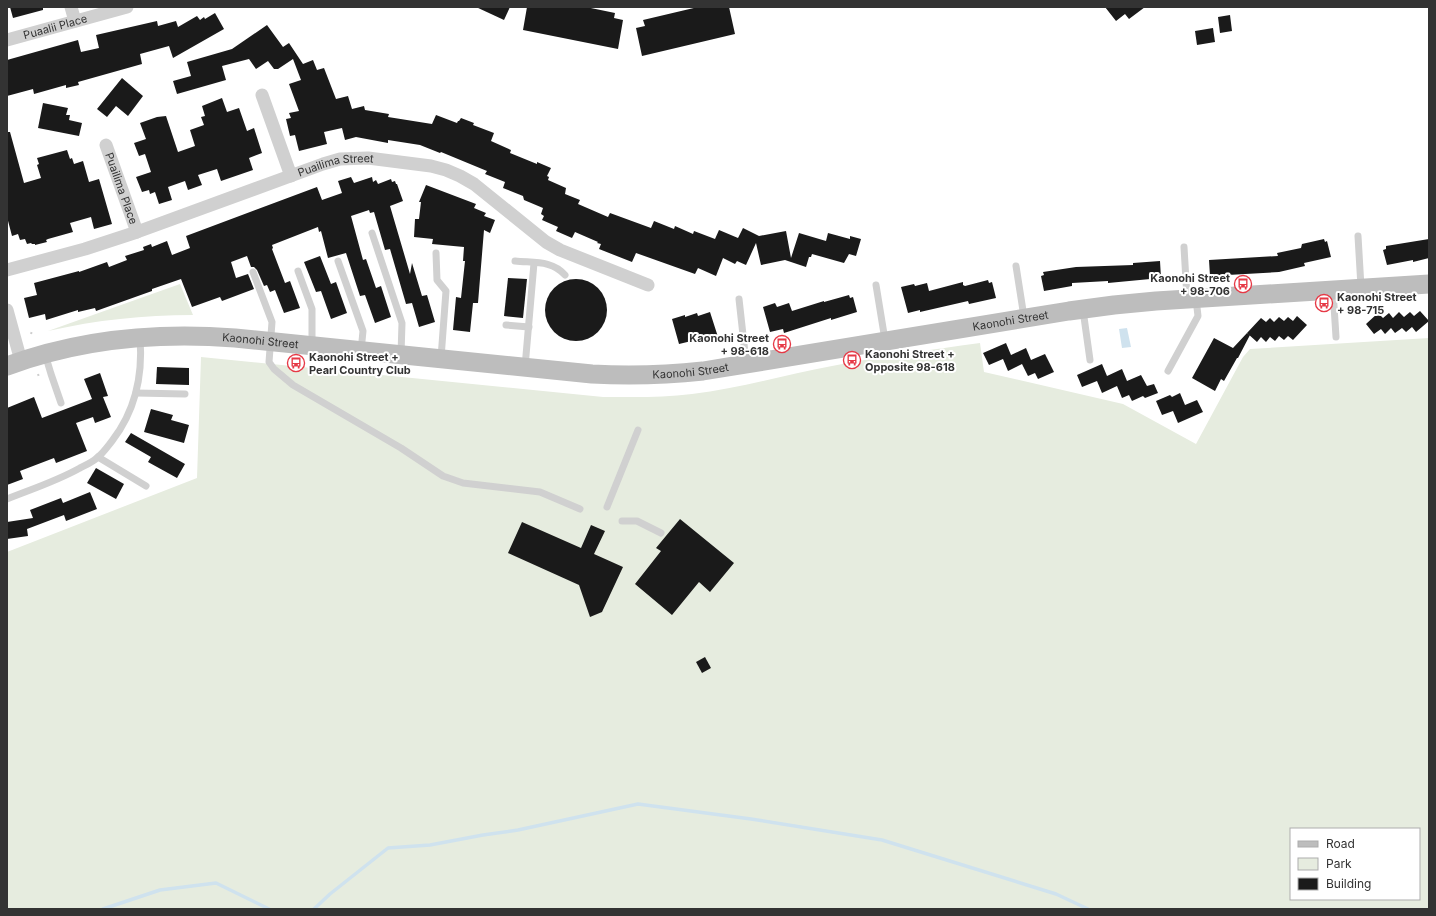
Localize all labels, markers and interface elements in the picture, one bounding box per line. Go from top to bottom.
street label: Puaalii Place [22,11,89,42]
street label: Puailima Place [102,151,141,226]
street label: Puailima Street [296,151,375,180]
place label: Kaonohi Street + 98-706 [1150,271,1230,298]
bus stop icon: Kaonohi Street + 98-706 [1233,274,1253,294]
place label: Kaonohi Street + 98-715 [1337,290,1417,317]
bus stop icon: Kaonohi Street + 98-715 [1314,293,1334,313]
street label: Kaonohi Street [971,307,1050,334]
street label: Kaonohi Street [222,330,300,351]
place label: Kaonohi Street + 98-618 [689,331,769,358]
bus stop icon: Kaonohi Street + 98-618 [772,334,792,354]
place label: Kaonohi Street + Opposite 98-618 [865,347,955,374]
place label: Kaonohi Street + Pearl Country Club [309,350,411,377]
bus stop icon: Kaonohi Street + Opposite 98-618 [842,350,862,370]
bus stop icon: Kaonohi Street + Pearl Country Club [286,353,306,373]
street label: Kaonohi Street [652,360,730,382]
legend [1290,828,1420,900]
text: Road [1326,836,1355,851]
text: Park [1326,856,1352,871]
text: Building [1326,876,1371,891]

